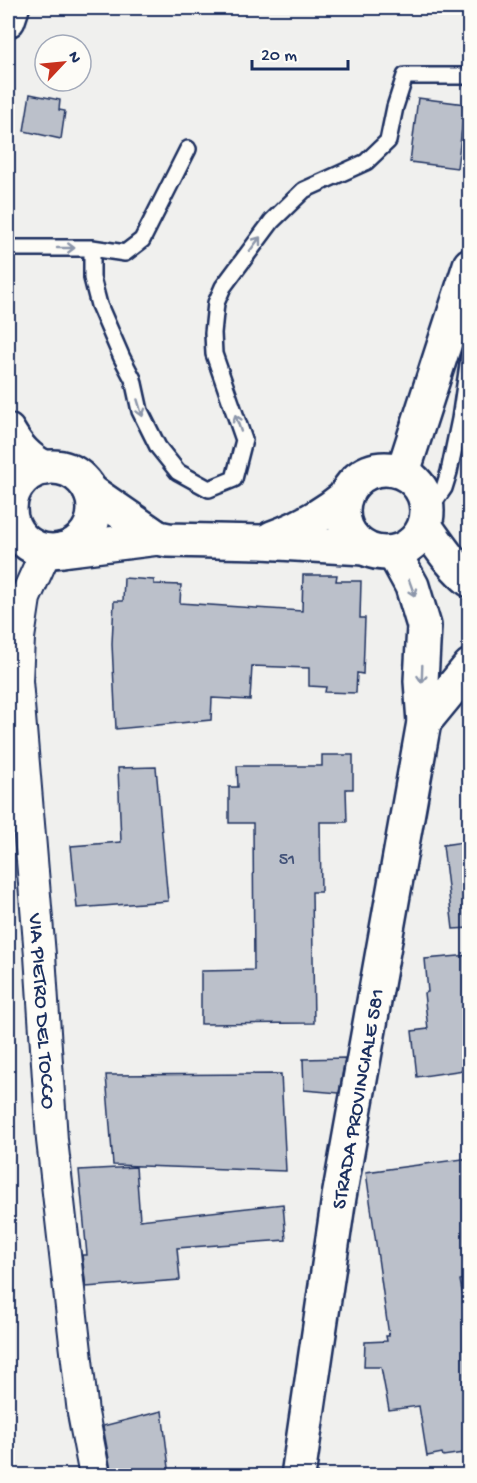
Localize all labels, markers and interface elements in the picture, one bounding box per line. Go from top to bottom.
north arrow [33,33,93,93]
scale bar [252,33,348,71]
text: 20 m [261,46,297,67]
text: N [63,49,84,67]
one-way arrow [249,237,261,253]
one-way arrow [55,242,75,254]
one-way arrow [135,398,146,417]
one-way arrow [231,414,242,433]
one-way arrow [407,578,418,597]
one-way arrow [416,663,427,683]
house number: 51 [279,850,295,871]
street label: VIA PIETRO DEL TOCCO [20,911,59,1110]
street label: STRADA PROVINCIALE 581 [328,987,392,1211]

